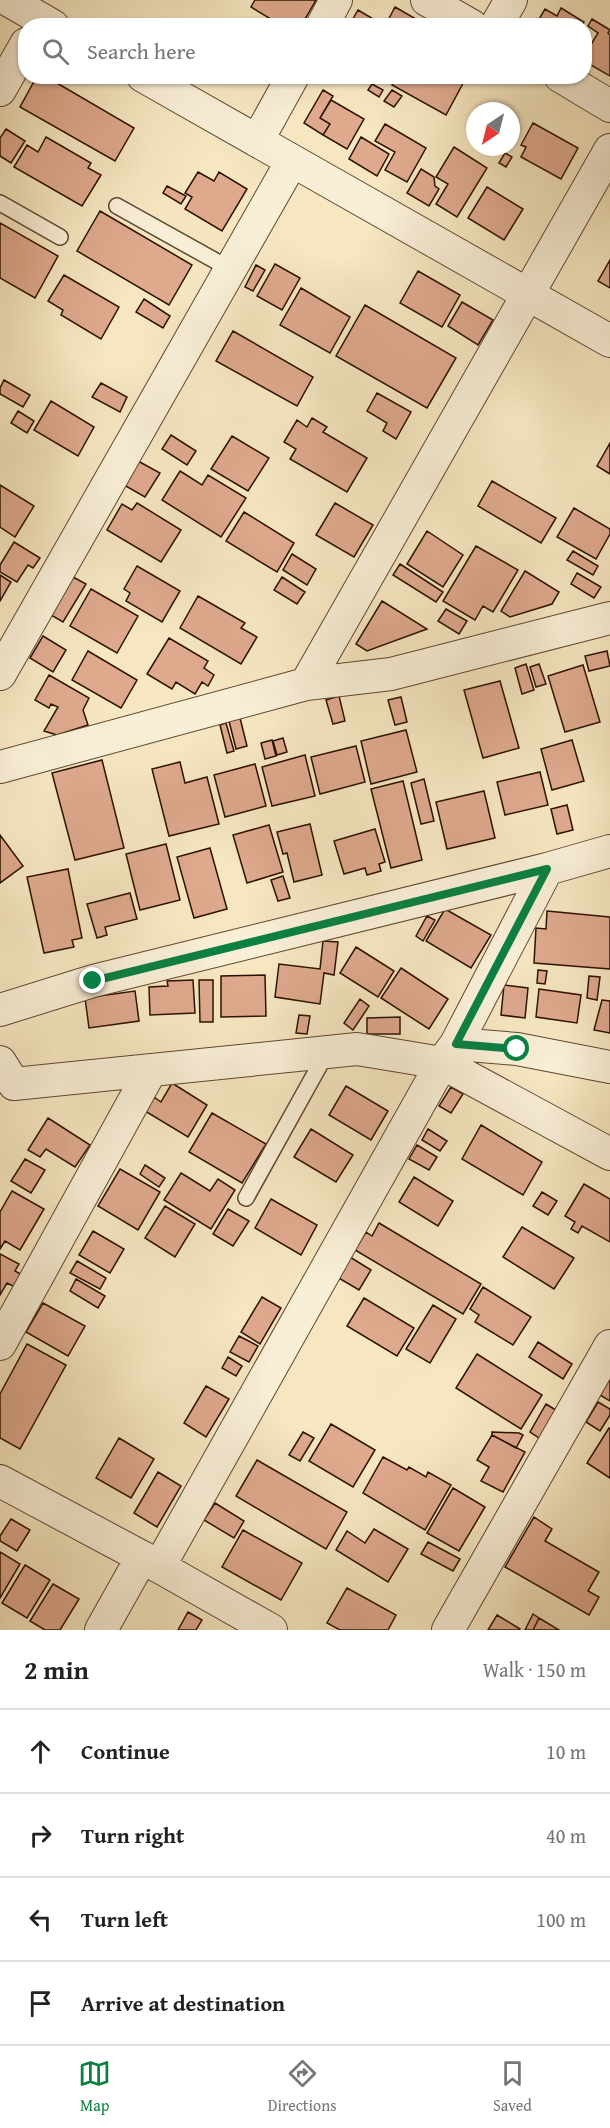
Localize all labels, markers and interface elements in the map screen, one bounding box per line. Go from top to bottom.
search box [18,18,592,84]
icon: search [39,35,72,68]
text: Search here [87,35,196,67]
north arrow [466,102,520,156]
route end [79,967,105,993]
route start [503,1035,529,1061]
text: 2 min [24,1650,89,1689]
text: Walk · 150 m [483,1655,586,1684]
icon: ahead [24,1735,57,1768]
text: Continue [81,1735,170,1767]
text: 10 m [546,1737,586,1766]
icon: right [24,1819,57,1852]
text: Turn right [81,1819,184,1851]
text: 40 m [546,1821,586,1850]
icon: left [24,1903,57,1936]
text: Turn left [81,1903,168,1935]
text: 100 m [536,1905,586,1934]
icon: arrive [24,1987,57,2020]
text: Arrive at destination [81,1987,285,2019]
tab: Map [78,2057,111,2117]
tab: Directions [268,2057,337,2117]
tab: Saved [493,2057,532,2117]

